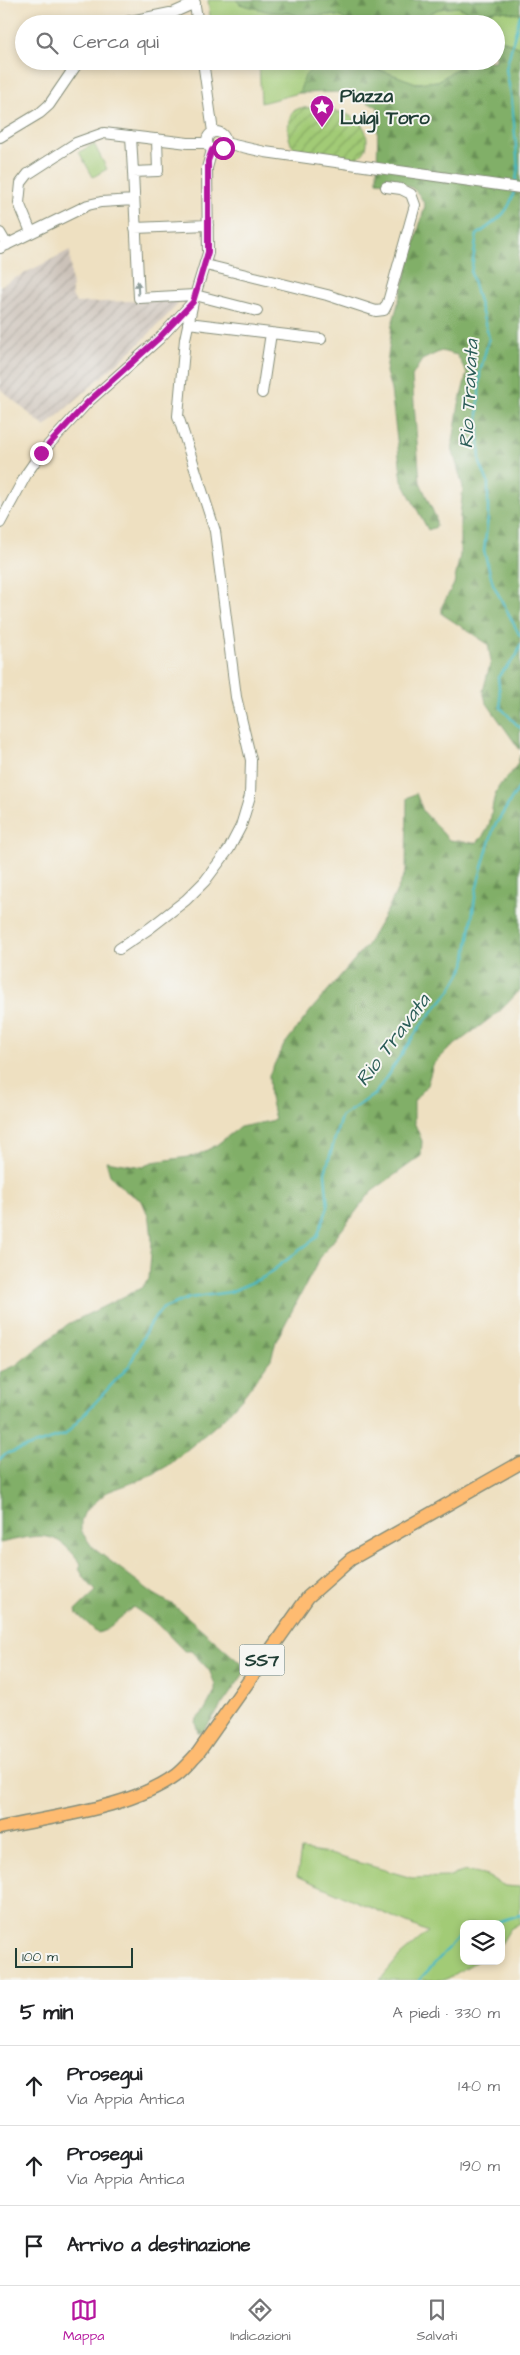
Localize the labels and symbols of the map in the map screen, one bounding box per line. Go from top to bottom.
place label: Piazza Luigi Toro [340,83,430,133]
place icon: Piazza Luigi Toro [309,94,335,128]
route start [212,137,235,160]
one-way arrow [134,280,142,296]
water label: Rio Travata [452,338,486,449]
route end [30,442,53,465]
water label: Rio Travata [349,987,437,1092]
road number: SS7 [240,1644,284,1676]
scale bar [15,1945,132,1968]

